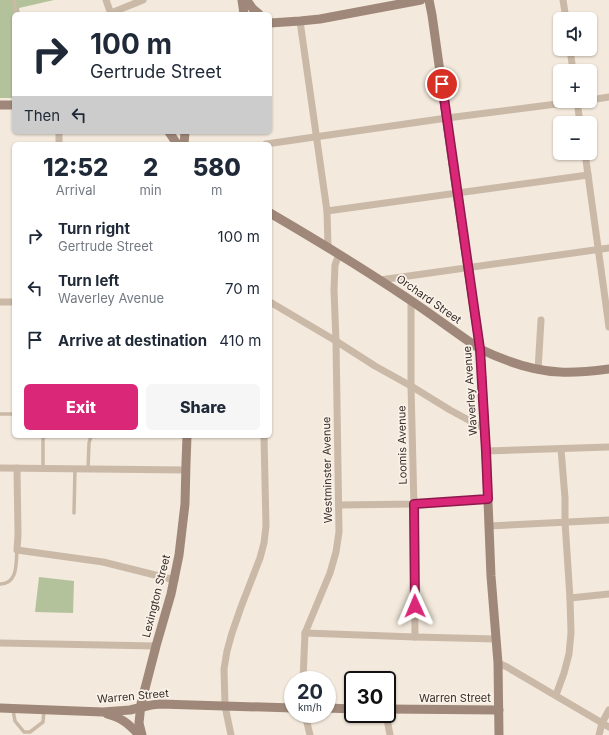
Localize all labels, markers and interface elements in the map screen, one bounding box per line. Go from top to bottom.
map controls [553,12,597,160]
button: sound [553,12,597,56]
text: 100 m [90,27,172,61]
icon: right [24,28,76,80]
text: Gertrude Street [90,61,222,82]
button: + [553,64,597,108]
pin [425,67,459,101]
icon: arrive [431,73,453,95]
icon: left [68,104,90,126]
text: Then [24,106,60,125]
button: − [553,116,597,160]
text: 12:52 [43,153,108,182]
text: 2 [143,153,158,182]
text: 580 [193,153,241,182]
text: Arrival [56,182,96,198]
text: min [139,182,162,198]
text: m [211,182,223,198]
text: Turn right [58,219,130,238]
icon: right [24,225,46,247]
text: 100 m [218,227,260,246]
text: Gertrude Street [58,238,153,254]
text: Turn left [58,271,119,290]
street label: Orchard Street [394,271,465,327]
icon: left [24,277,46,299]
text: 70 m [225,279,260,298]
text: Waverley Avenue [58,290,164,306]
icon: arrive [24,329,46,351]
text: Arrive at destination [58,331,207,350]
text: 410 m [219,331,262,350]
street label: Waverley Avenue [460,346,480,436]
button: Exit [24,384,138,430]
button: Share [146,384,260,430]
street label: Loomis Avenue [394,405,410,485]
street label: Westminster Avenue [319,417,335,523]
street label: Lexington Street [139,553,173,639]
position arrow [394,585,436,627]
speed limit sign: 30 [344,671,396,723]
text: 20 [297,680,323,704]
street label: Warren Street [97,686,170,706]
street label: Warren Street [419,691,491,705]
text: km/h [298,701,322,713]

